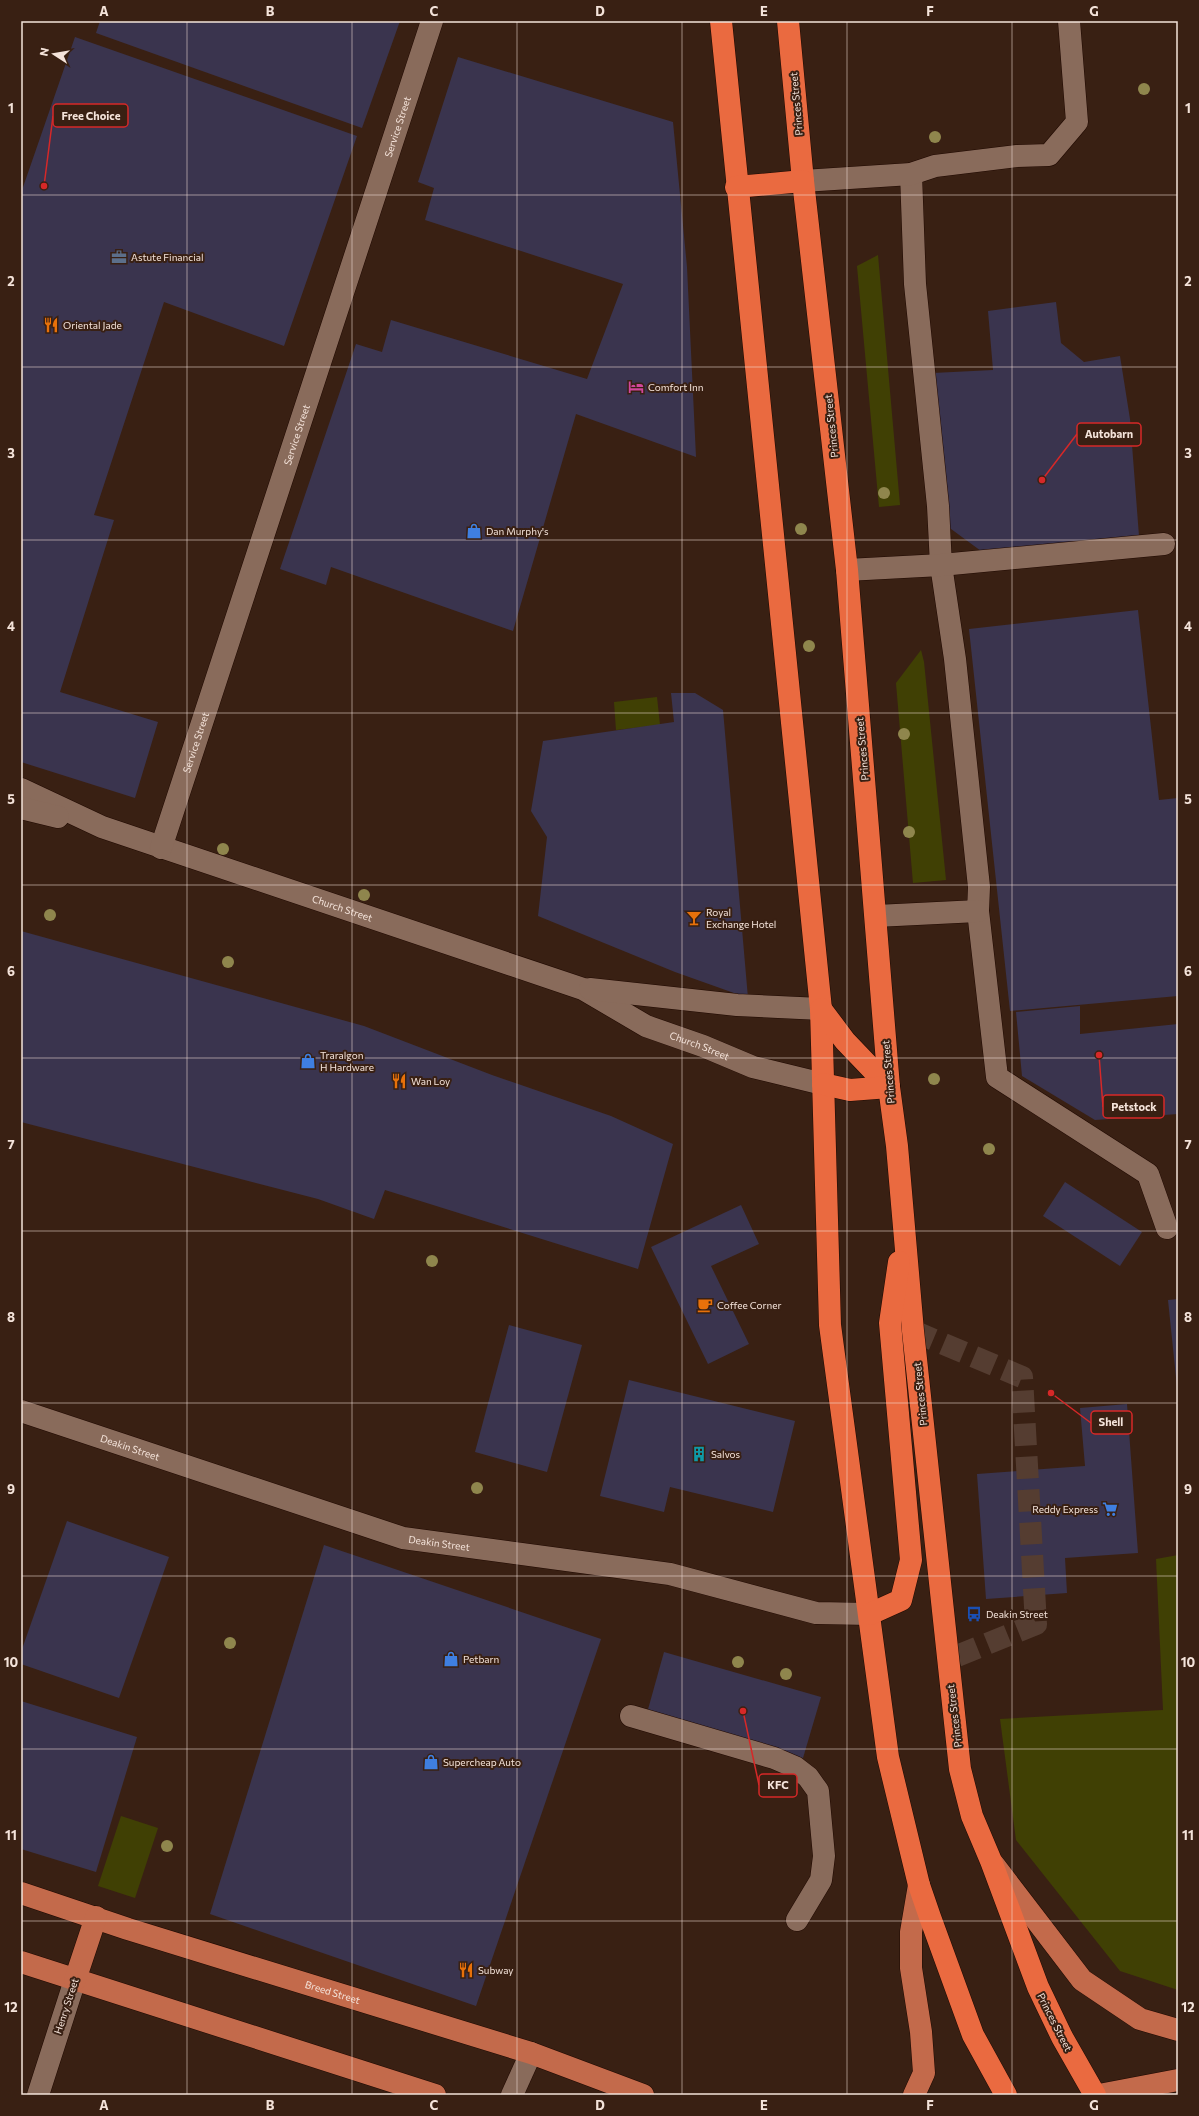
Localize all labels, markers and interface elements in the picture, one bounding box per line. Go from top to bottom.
text: A [99,3,109,19]
text: B [266,3,275,19]
text: C [430,3,439,19]
text: D [595,3,605,19]
text: E [760,3,768,19]
text: F [926,3,934,19]
text: G [1089,3,1099,19]
north arrow [34,34,74,74]
text: N [37,46,51,57]
street label: Princes Street [787,72,805,136]
street label: Service Street [382,95,413,159]
text: 1 [8,100,14,116]
text: 1 [1185,100,1191,116]
callout: Free Choice [53,104,128,127]
text: Free Choice [62,109,121,122]
office icon: Astute Financial [110,248,128,266]
place label: Astute Financial [131,251,204,263]
text: 2 [7,273,15,289]
text: 2 [1184,273,1192,289]
restaurant icon: Oriental Jade [42,316,60,334]
place label: Oriental Jade [63,319,122,331]
hotel icon: Comfort Inn [627,378,645,396]
place label: Comfort Inn [648,381,704,393]
street label: Princes Street [822,394,840,458]
street label: Service Street [281,403,312,467]
callout: Autobarn [1077,423,1141,446]
text: Autobarn [1085,427,1133,440]
text: 3 [7,445,15,461]
text: 3 [1184,445,1192,461]
shop icon: Dan Murphy's [465,522,483,540]
place label: Dan Murphy's [486,525,549,537]
text: 4 [7,618,15,634]
text: 4 [1184,618,1192,634]
street label: Service Street [180,711,211,774]
street label: Princes Street [853,717,871,781]
text: 5 [7,791,15,807]
text: 5 [1184,791,1192,807]
street label: Church Street [311,892,374,924]
place label: Royal Exchange Hotel [706,906,776,930]
bar icon: Royal Exchange Hotel [685,909,703,927]
text: 6 [7,963,15,979]
text: 6 [1184,963,1192,979]
street label: Church Street [668,1029,731,1062]
street label: Princes Street [879,1040,897,1104]
place label: Traralgon H Hardware [320,1049,374,1073]
shop icon: Traralgon H Hardware [299,1052,317,1070]
restaurant icon: Wan Loy [390,1072,408,1090]
place label: Wan Loy [411,1075,450,1087]
callout: Petstock [1103,1095,1164,1118]
text: Petstock [1111,1100,1157,1113]
text: 7 [7,1136,15,1152]
text: 7 [1184,1136,1192,1152]
cafe icon: Coffee Corner [696,1296,714,1314]
place label: Coffee Corner [717,1299,781,1311]
text: 8 [7,1309,15,1325]
text: 8 [1184,1309,1192,1325]
street label: Princes Street [911,1362,929,1426]
callout: Shell [1091,1411,1132,1434]
text: Shell [1099,1415,1123,1428]
street label: Deakin Street [99,1432,161,1463]
building icon: Salvos [690,1445,708,1463]
place label: Salvos [711,1448,740,1460]
text: 9 [7,1481,15,1497]
text: 9 [1184,1481,1192,1497]
supermarket icon: Reddy Express [1101,1500,1119,1518]
place label: Reddy Express [1032,1503,1098,1515]
street label: Deakin Street [408,1533,471,1553]
bus stop icon: Deakin Street [965,1605,983,1623]
place label: Deakin Street [986,1608,1048,1620]
shop icon: Petbarn [442,1650,460,1668]
place label: Petbarn [463,1653,499,1665]
text: 10 [4,1654,19,1670]
text: 10 [1181,1654,1196,1670]
street label: Princes Street [944,1684,964,1748]
shop icon: Supercheap Auto [422,1753,440,1771]
place label: Supercheap Auto [443,1756,521,1768]
callout: KFC [759,1774,797,1797]
text: KFC [767,1778,789,1791]
text: 11 [5,1827,17,1843]
text: 11 [1182,1827,1194,1843]
restaurant icon: Subway [457,1961,475,1979]
place label: Subway [478,1964,513,1976]
street label: Henry Street [51,1977,81,2035]
street label: Breed Street [304,1978,362,2006]
street label: Princes Street [1035,1991,1075,2053]
text: 12 [4,1999,18,2015]
text: 12 [1181,1999,1195,2015]
text: A [99,2097,109,2113]
text: B [266,2097,275,2113]
text: C [430,2097,439,2113]
text: D [595,2097,605,2113]
text: E [760,2097,768,2113]
text: F [926,2097,934,2113]
text: G [1089,2097,1099,2113]

